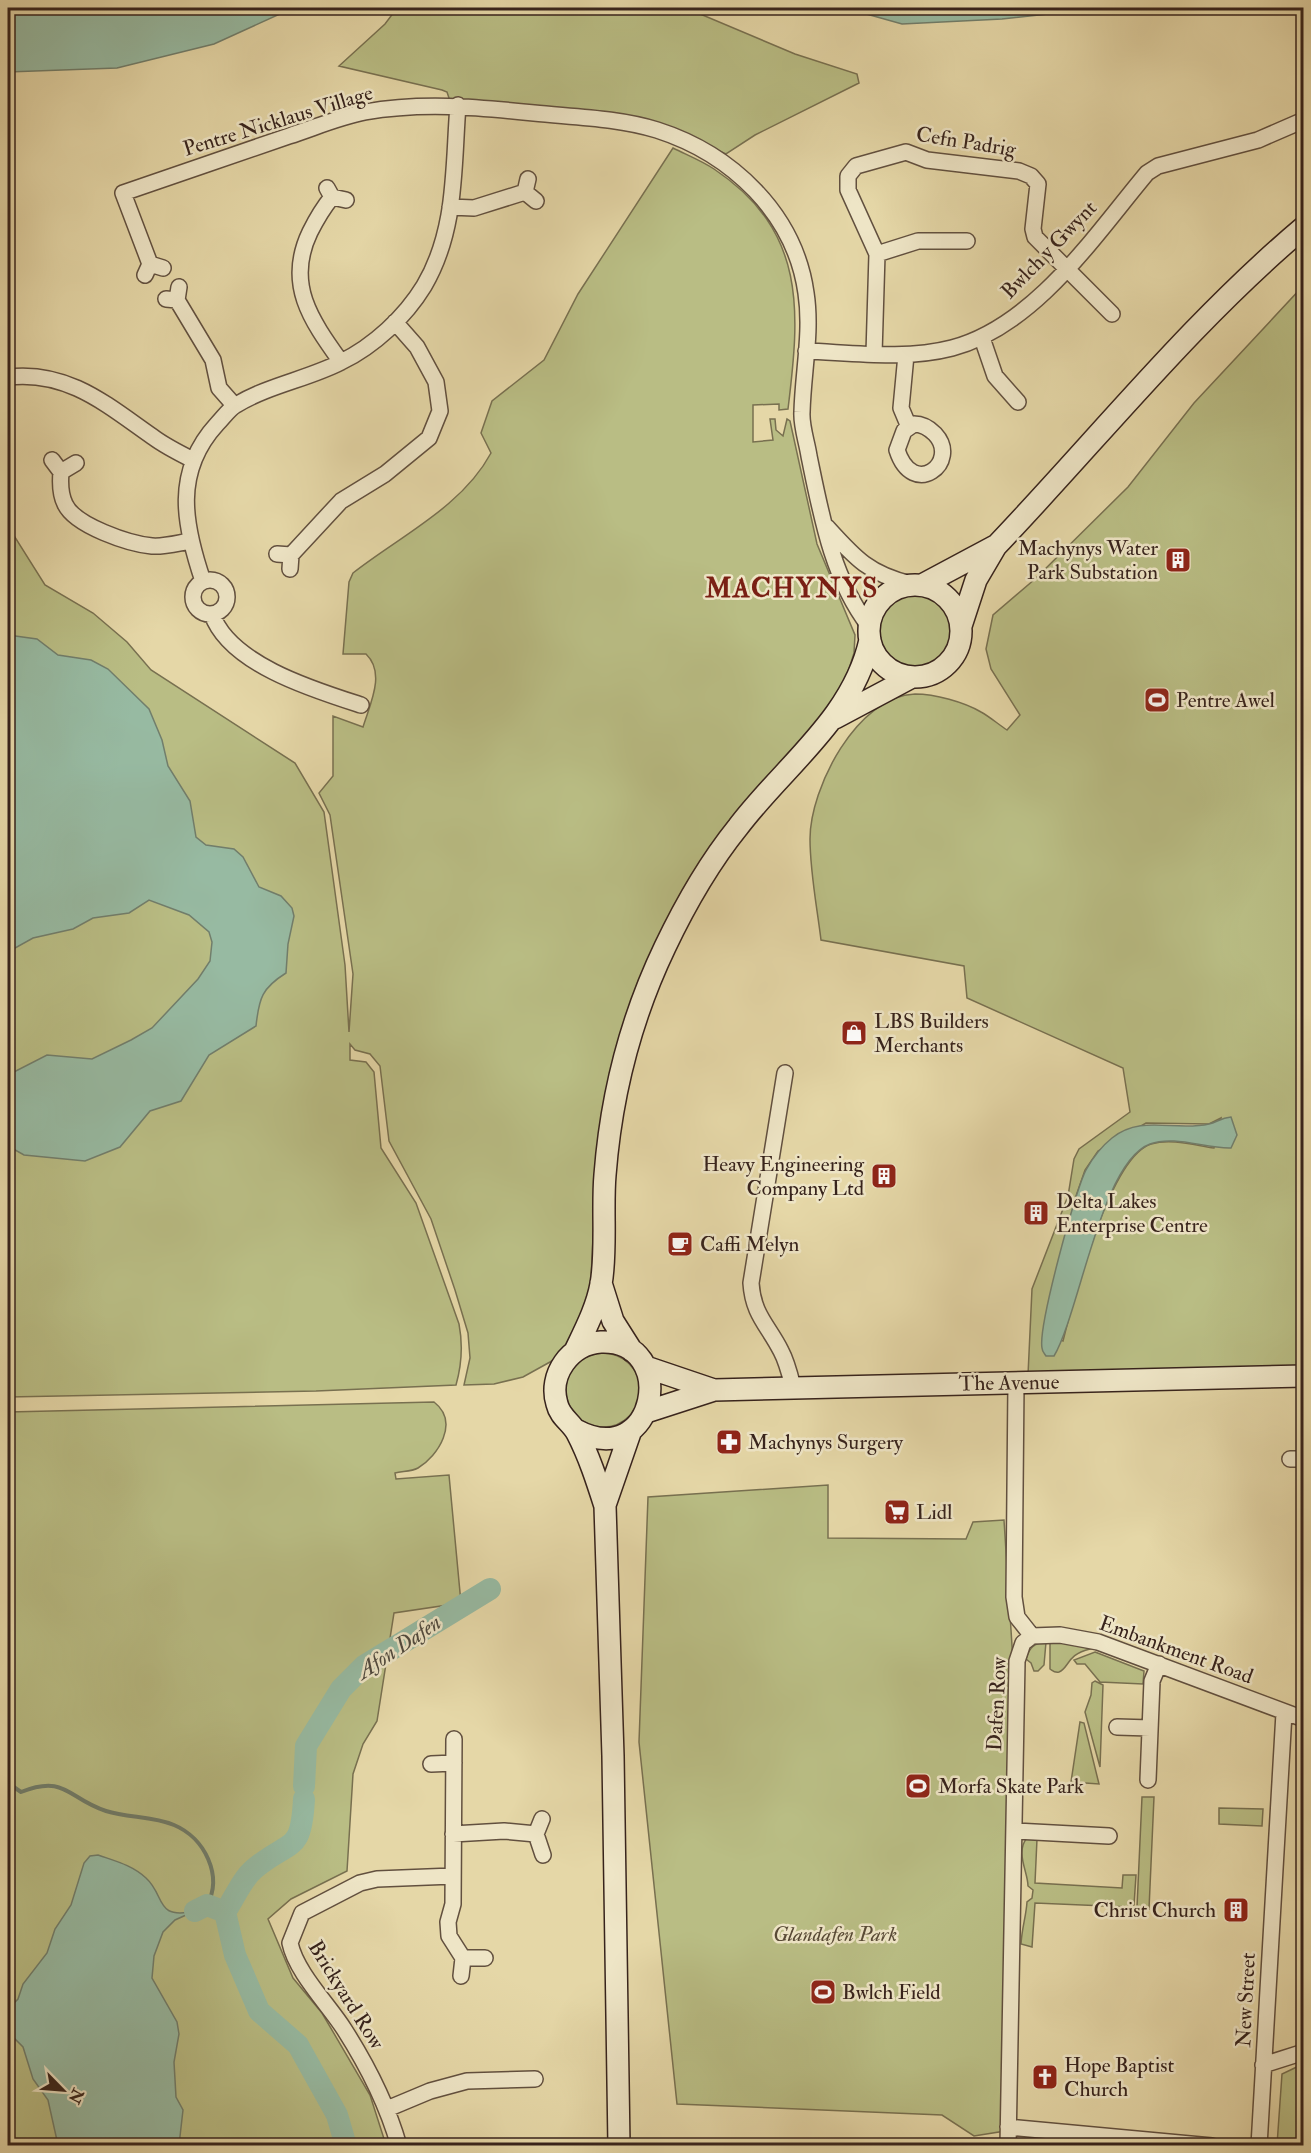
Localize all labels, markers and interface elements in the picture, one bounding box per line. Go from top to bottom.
street label: Pentre Nicklaus Village [180,79,376,163]
street label: Cefn Padrig [914,121,1019,163]
street label: Bwlch y Gwynt [995,195,1103,305]
place label: Machynys Water Park Substation [1018,535,1158,586]
building icon: Machynys Water Park Substation [1163,545,1193,575]
district label: MACHYNYS [704,572,879,605]
sports icon: Pentre Awel [1142,685,1172,715]
place label: Pentre Awel [1176,687,1276,714]
place label: LBS Builders Merchants [874,1008,989,1059]
shop icon: LBS Builders Merchants [839,1018,869,1048]
place label: Heavy Engineering Company Ltd [702,1151,865,1202]
building icon: Heavy Engineering Company Ltd [869,1161,899,1191]
place label: Delta Lakes Enterprise Centre [1056,1188,1208,1239]
building icon: Delta Lakes Enterprise Centre [1021,1198,1051,1228]
cafe icon: Caffi Melyn [665,1229,695,1259]
place label: Caffi Melyn [700,1231,800,1258]
street label: The Avenue [958,1369,1060,1397]
pharmacy icon: Machynys Surgery [714,1427,744,1457]
place label: Machynys Surgery [748,1429,904,1456]
supermarket icon: Lidl [882,1497,912,1527]
place label: Lidl [916,1499,953,1526]
water label: Afon Dafen [350,1609,447,1687]
street label: Embankment Road [1095,1610,1257,1691]
street label: Dafen Row [981,1655,1013,1752]
sports icon: Morfa Skate Park [903,1771,933,1801]
place label: Morfa Skate Park [938,1773,1084,1800]
building icon: Christ Church [1221,1895,1251,1925]
place label: Christ Church [1093,1897,1216,1924]
park label: Glandafen Park [773,1921,897,1948]
street label: Brickyard Row [302,1935,391,2055]
street label: New Street [1230,1952,1262,2048]
sports icon: Bwlch Field [808,1977,838,2007]
place label: Bwlch Field [842,1979,941,2006]
place label: Hope Baptist Church [1064,2052,1174,2103]
north arrow [33,2060,93,2120]
church icon: Hope Baptist Church [1030,2062,1060,2092]
text: N [63,2084,88,2107]

